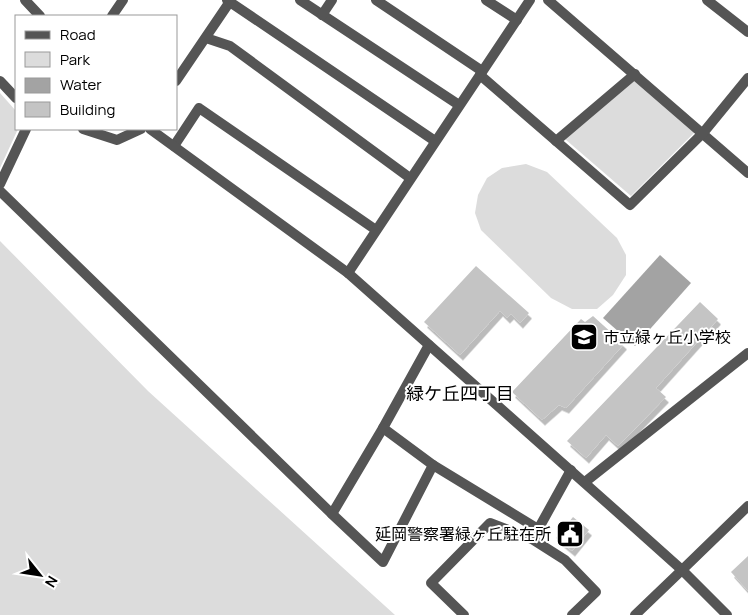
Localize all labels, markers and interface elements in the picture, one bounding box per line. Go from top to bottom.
legend [15,15,178,130]
text: Road [60,24,96,45]
text: Park [60,49,90,70]
text: Water [60,74,102,95]
text: Building [60,99,115,120]
school or university icon: 市立緑ヶ丘小学校 [569,322,599,352]
place label: 市立緑ヶ丘小学校 [603,326,731,348]
district label: 緑ケ丘四丁目 [406,381,514,405]
public building icon: 延岡警察署緑ヶ丘駐在所 [555,519,585,549]
place label: 延岡警察署緑ヶ丘駐在所 [375,523,551,545]
north arrow [15,550,65,600]
text: N [41,573,62,591]

